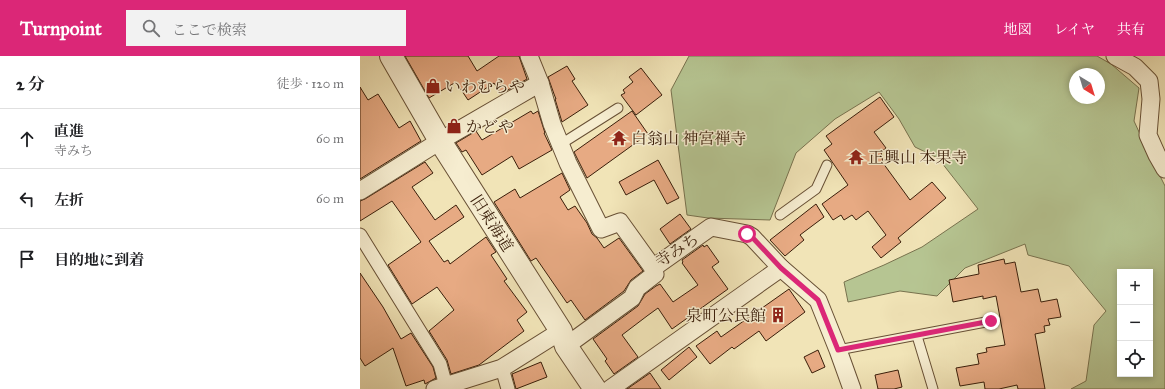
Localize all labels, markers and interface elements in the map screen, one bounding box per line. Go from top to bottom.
search box [126,10,406,46]
text: Turnpoint [20,17,102,40]
icon: search [140,17,162,39]
text: ここで検索 [172,21,247,39]
text: 地図 [1004,21,1032,38]
text: レイヤ [1054,21,1095,38]
text: 共有 [1117,21,1145,38]
north arrow [1069,68,1105,104]
text: 2 分 [16,74,45,95]
text: 徒歩 · 120 m [277,76,344,92]
shop icon: いわむらや [424,77,442,95]
place label: いわむらや [445,77,525,96]
shop icon: かどや [445,117,463,135]
place label: かどや [466,117,514,136]
text: 直進 [54,122,84,140]
icon: ahead [16,128,38,150]
temple icon: 白翁山 神宮禅寺 [610,129,628,147]
place label: 白翁山 神宮禅寺 [631,129,746,148]
text: 60 m [316,131,344,147]
text: 寺みち [54,143,93,159]
temple icon: 正興山 本果寺 [847,148,865,166]
place label: 正興山 本果寺 [868,148,967,167]
icon: left [16,188,38,210]
text: 左折 [54,191,84,209]
text: 60 m [316,191,344,207]
street label: 旧東海道 [467,191,517,255]
route start [738,225,756,243]
street label: 寺みち [652,229,702,271]
icon: arrive [16,248,38,270]
text: 目的地に到着 [54,251,144,269]
map controls [1117,269,1153,377]
button: + [1117,269,1153,305]
button: − [1117,305,1153,341]
place label: 泉町公民館 [686,306,766,325]
building icon: 泉町公民館 [769,306,787,324]
route end [982,312,1000,330]
button: locate [1117,341,1153,377]

